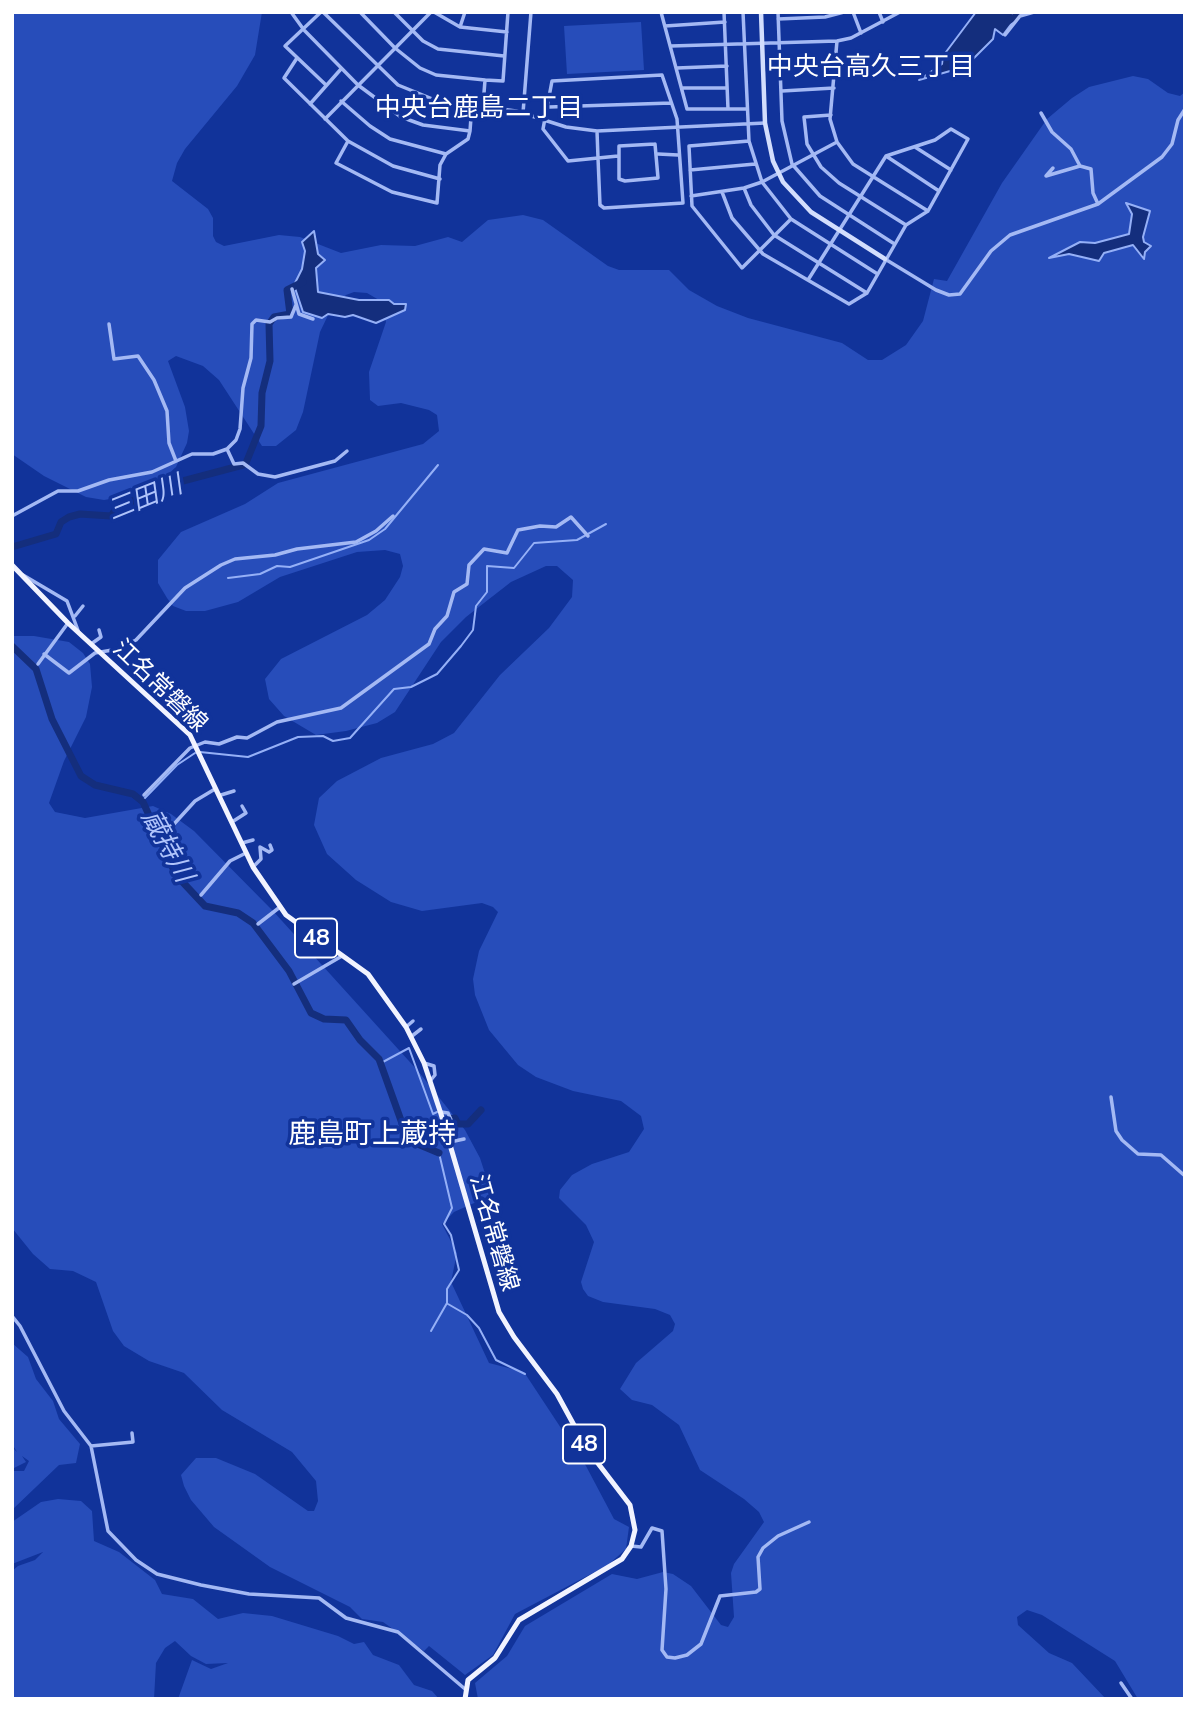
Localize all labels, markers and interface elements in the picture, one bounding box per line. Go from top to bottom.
district label: 中央台高久三丁目 [767,51,975,83]
district label: 中央台鹿島二丁目 [375,92,583,124]
water label: 三田川 [103,469,187,527]
street label: 江名常磐線 [107,634,213,738]
water label: 蔵持川 [134,804,200,888]
road number: 48 [295,918,337,958]
district label: 鹿島町上蔵持 [288,1118,456,1152]
street label: 江名常磐線 [464,1171,524,1295]
road number: 48 [563,1424,605,1464]

